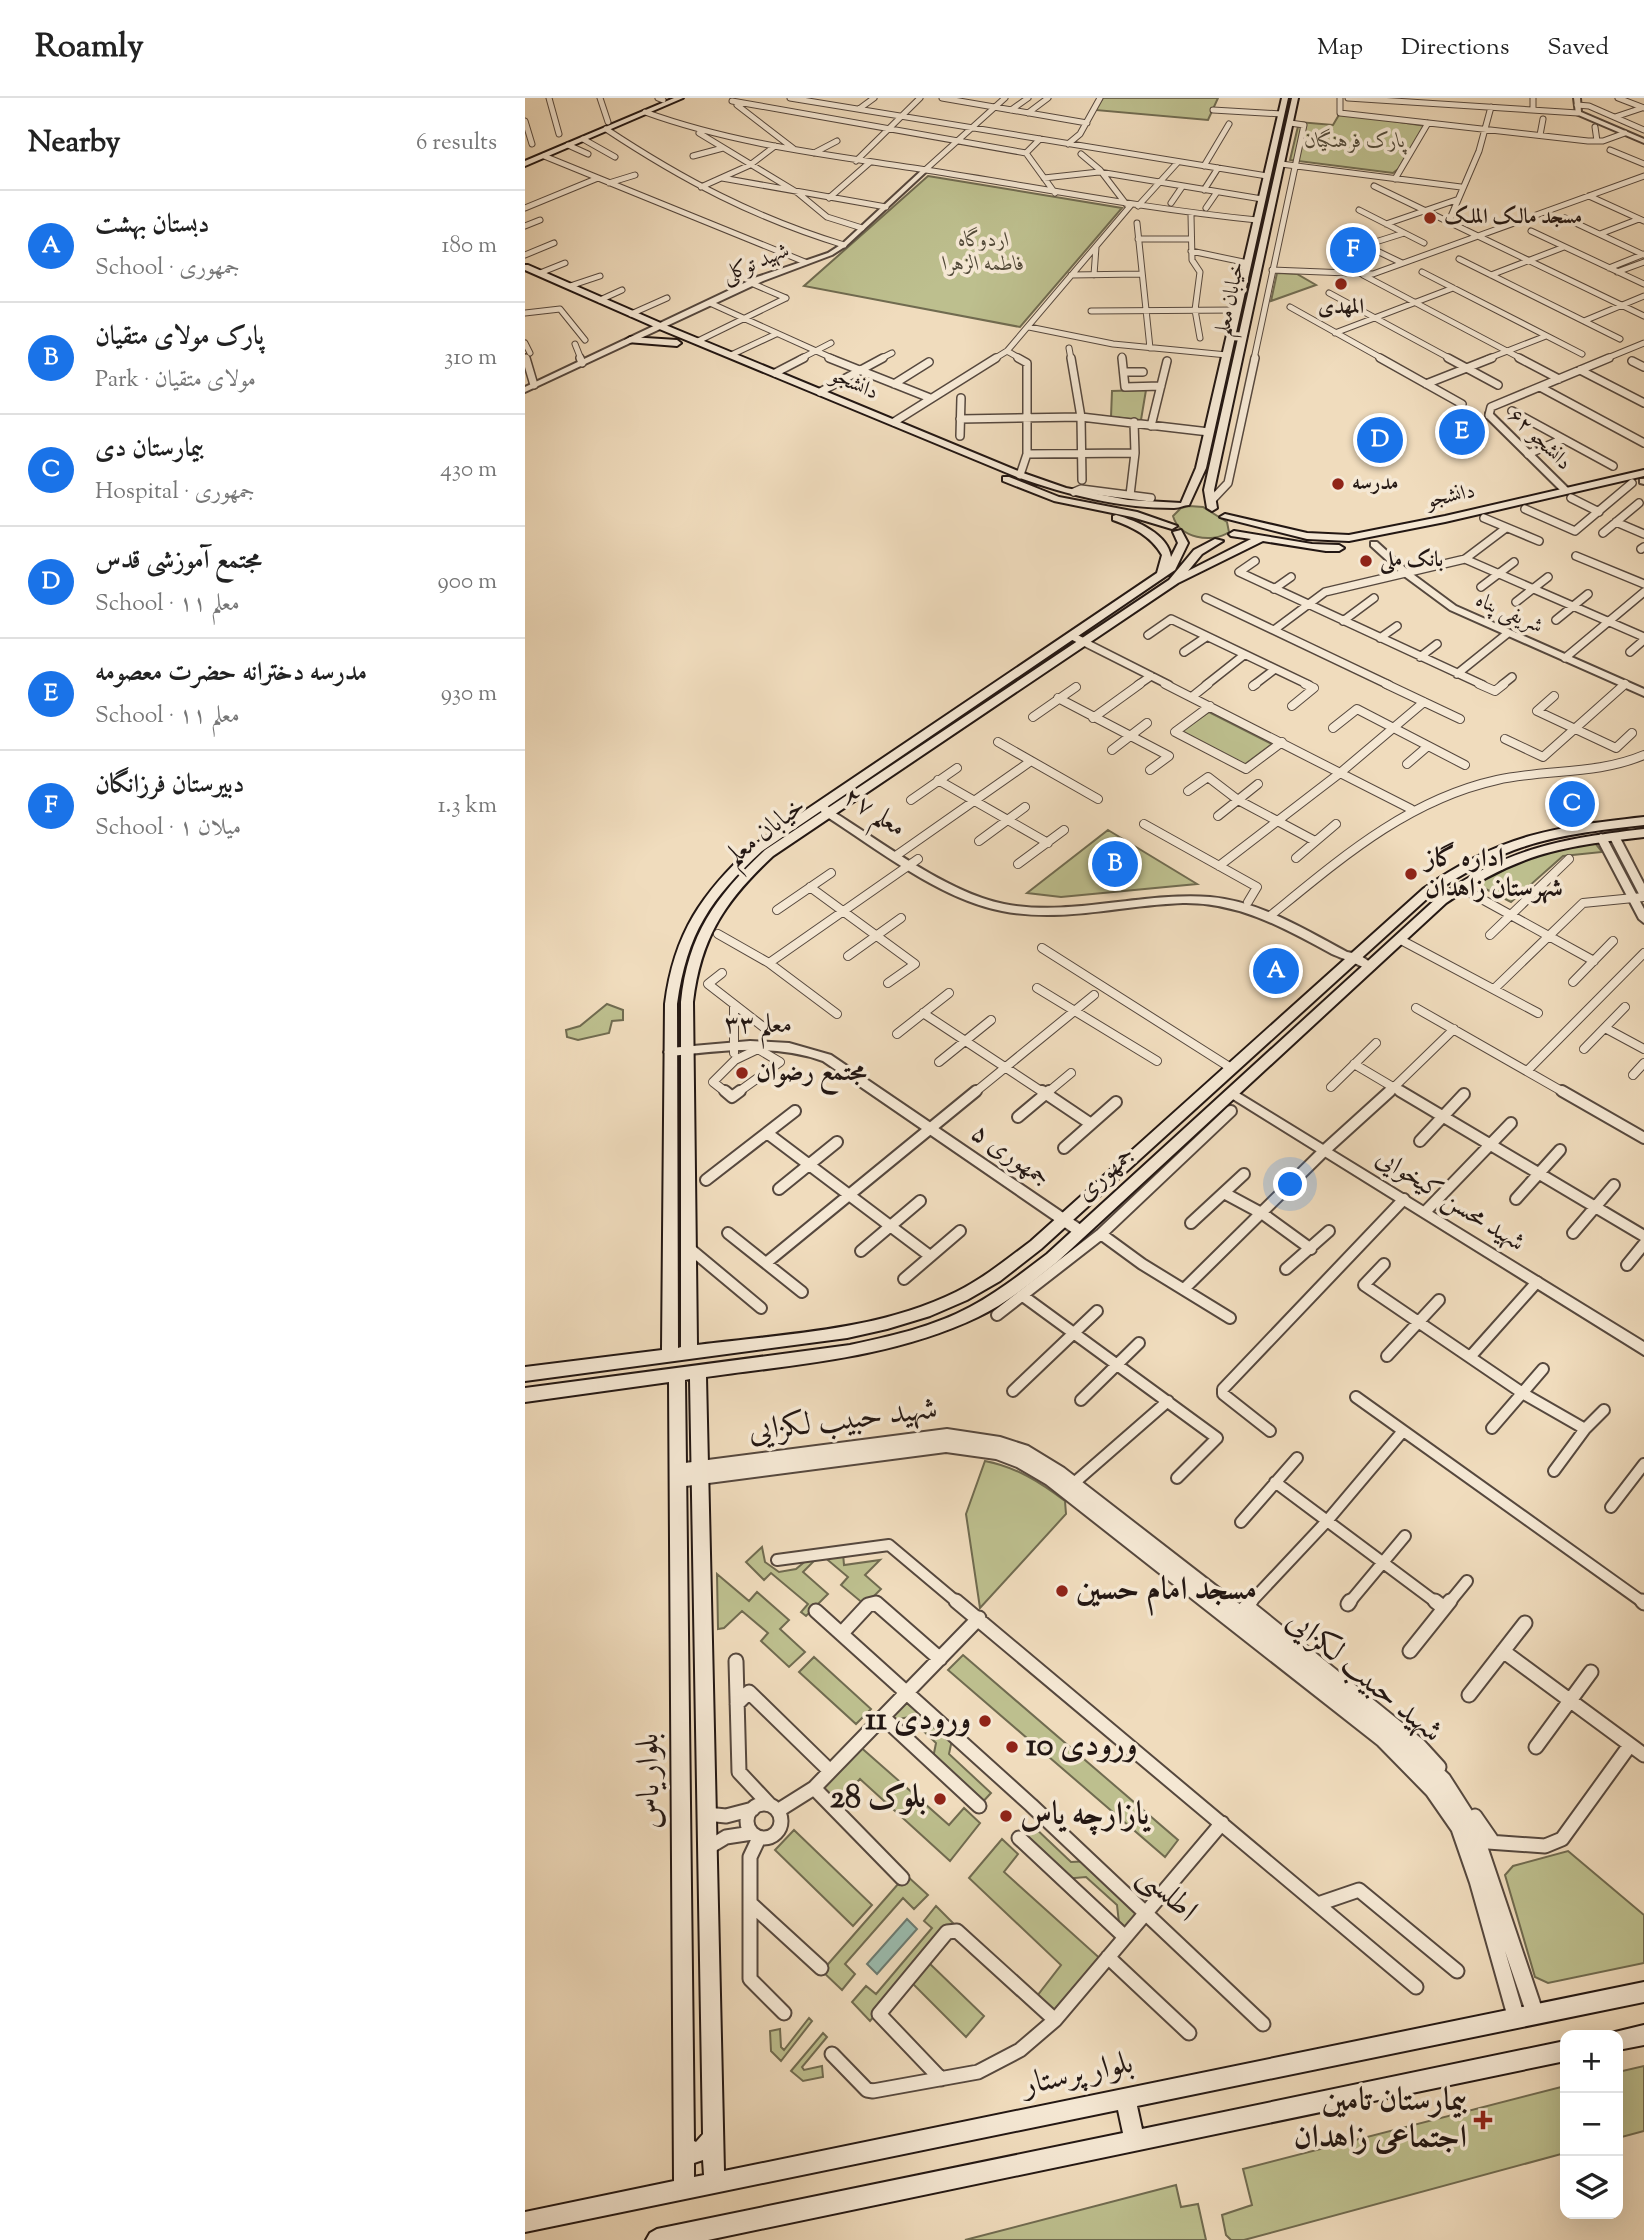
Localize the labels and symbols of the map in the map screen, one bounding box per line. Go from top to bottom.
park label: پارک فرهنگیان [1304,127,1408,157]
place label: مسجد مالک الملک [1444,203,1582,233]
marker: مسجد مالک الملک [1422,210,1438,226]
pin: F [1330,224,1376,276]
park label: اردوگاه فاطمه الزهرا [942,226,1025,280]
street label: شهید توکلی [718,236,794,292]
street label: خیابان معلم [1209,259,1257,340]
marker: المهدی [1333,276,1349,292]
place label: المهدی [1318,293,1364,323]
street label: دانشجو [824,361,882,408]
street label: دانشجو ۶۲ [1501,402,1577,478]
pin: E [1439,406,1485,458]
pin: D [1357,414,1403,466]
place label: مدرسه [1352,469,1398,499]
marker: مدرسه [1330,476,1346,492]
street label: دانشجو [1422,477,1478,518]
place label: بانک ملی [1379,546,1443,576]
marker: بانک ملی [1358,553,1374,569]
street label: شریفی پناه [1470,586,1548,642]
pin: C [1549,778,1595,830]
street label: معلم ۲۷ [833,779,913,851]
street label: خیابان معلم [718,789,817,879]
pin: B [1092,838,1138,890]
place label: اداره گاز شهرستان زاهدان [1422,841,1563,908]
marker: اداره گاز شهرستان زاهدان [1403,866,1419,882]
pin: A [1253,945,1299,997]
street label: معلم ۳۳ [724,1007,792,1049]
place label: مجتمع رضوان [756,1055,868,1095]
marker: مجتمع رضوان [734,1065,750,1081]
street label: جمهوری ۵ [963,1115,1057,1197]
street label: جمهوری [1068,1137,1144,1211]
street label: شهید محسن کیخوایی [1368,1140,1532,1262]
your location [1273,1167,1307,1201]
street label: شهید حبیب لکزایی [746,1387,940,1455]
place label: مسجد امام حسین [1076,1568,1257,1616]
marker: مسجد امام حسین [1054,1583,1070,1599]
street label: شهید حبیب لکزایی [1276,1599,1452,1755]
place label: ورودی 11 [865,1698,971,1744]
marker: ورودی 11 [977,1713,993,1729]
place label: ورودی 10 [1026,1724,1138,1770]
street label: بلوار یاس [626,1733,674,1829]
marker: ورودی 10 [1004,1739,1020,1755]
place label: بلوک 28 [830,1776,926,1822]
marker: بلوک 28 [932,1791,948,1807]
place label: یازارچه یاس [1020,1793,1151,1839]
marker: یازارچه یاس [998,1808,1014,1824]
street label: اطلسی [1127,1854,1207,1934]
street label: بلوار پرستار [1015,2041,1138,2110]
place label: بیمارستان تامین اجتماعی زاهدان [1294,2079,1468,2162]
marker: بیمارستان تامین اجتماعی زاهدان [1473,2110,1493,2130]

